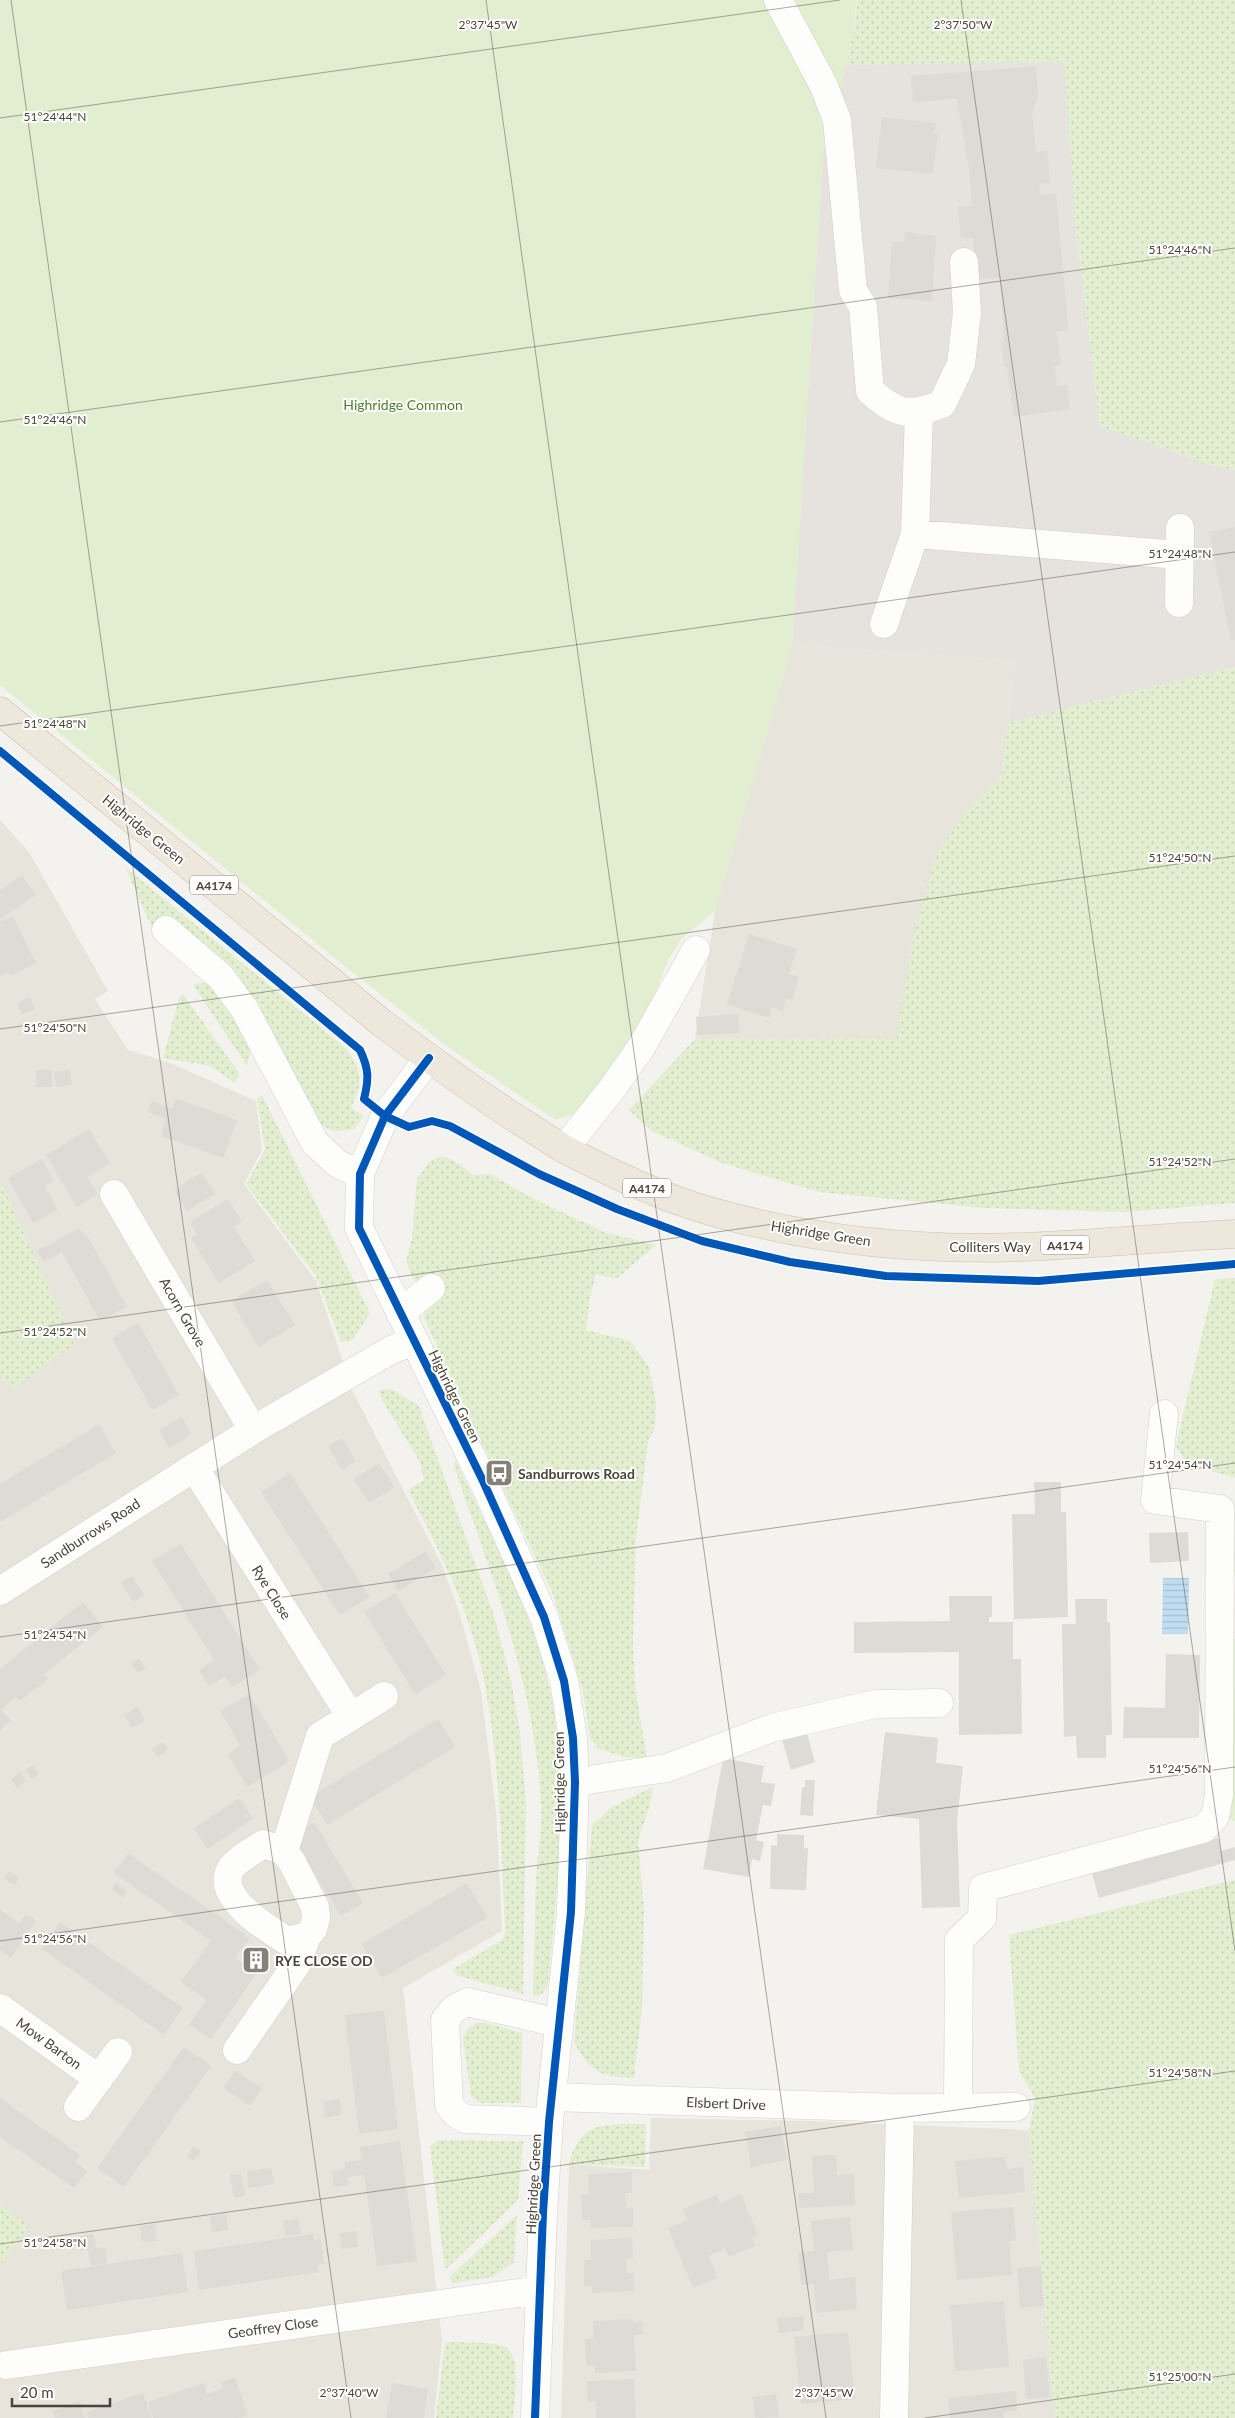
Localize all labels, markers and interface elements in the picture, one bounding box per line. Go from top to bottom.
text: 2°37'45"W [458,17,518,32]
text: 2°37'50"W [933,17,993,32]
text: 51°24'44"N [24,109,86,124]
text: 51°24'46"N [1149,242,1211,257]
park label: Highridge Common [343,396,463,413]
text: 51°24'46"N [24,412,86,427]
text: 51°24'48"N [1149,546,1211,561]
text: 51°24'48"N [24,716,86,731]
street label: Highridge Green [99,791,189,867]
text: 51°24'50"N [1149,850,1211,865]
road number: A4174 [190,876,238,894]
text: 51°24'50"N [24,1020,86,1035]
text: 51°24'52"N [1149,1154,1211,1169]
road number: A4174 [623,1178,671,1198]
street label: Highridge Green [770,1217,872,1249]
road number: A4174 [1041,1236,1089,1254]
street label: Colliters Way [949,1238,1032,1255]
street label: Acorn Grove [156,1274,210,1350]
text: 51°24'52"N [24,1324,86,1339]
street label: Highridge Green [425,1347,485,1445]
text: 51°24'54"N [1149,1457,1211,1472]
bus stop icon: Sandburrows Road [484,1458,514,1488]
place label: Sandburrows Road [518,1465,635,1482]
street label: Sandburrows Road [37,1495,143,1571]
street label: Rye Close [249,1562,295,1622]
text: 51°24'54"N [24,1627,86,1642]
street label: Highridge Green [550,1731,568,1833]
text: 51°24'56"N [1149,1761,1211,1776]
text: 51°24'56"N [24,1931,86,1946]
building icon: RYE CLOSE OD [241,1945,271,1975]
place label: RYE CLOSE OD [275,1952,373,1969]
street label: Mow Barton [13,2014,85,2072]
text: 51°24'58"N [1149,2065,1211,2080]
street label: Elsbert Drive [686,2093,766,2113]
street label: Highridge Green [522,2133,544,2235]
text: 51°24'58"N [24,2235,86,2250]
street label: Geoffrey Close [227,2312,319,2342]
text: 51°25'00"N [1149,2369,1211,2384]
scale bar [12,2376,110,2408]
text: 20 m [20,2383,54,2401]
text: 2°37'40"W [319,2385,379,2400]
text: 2°37'45"W [794,2385,854,2400]

